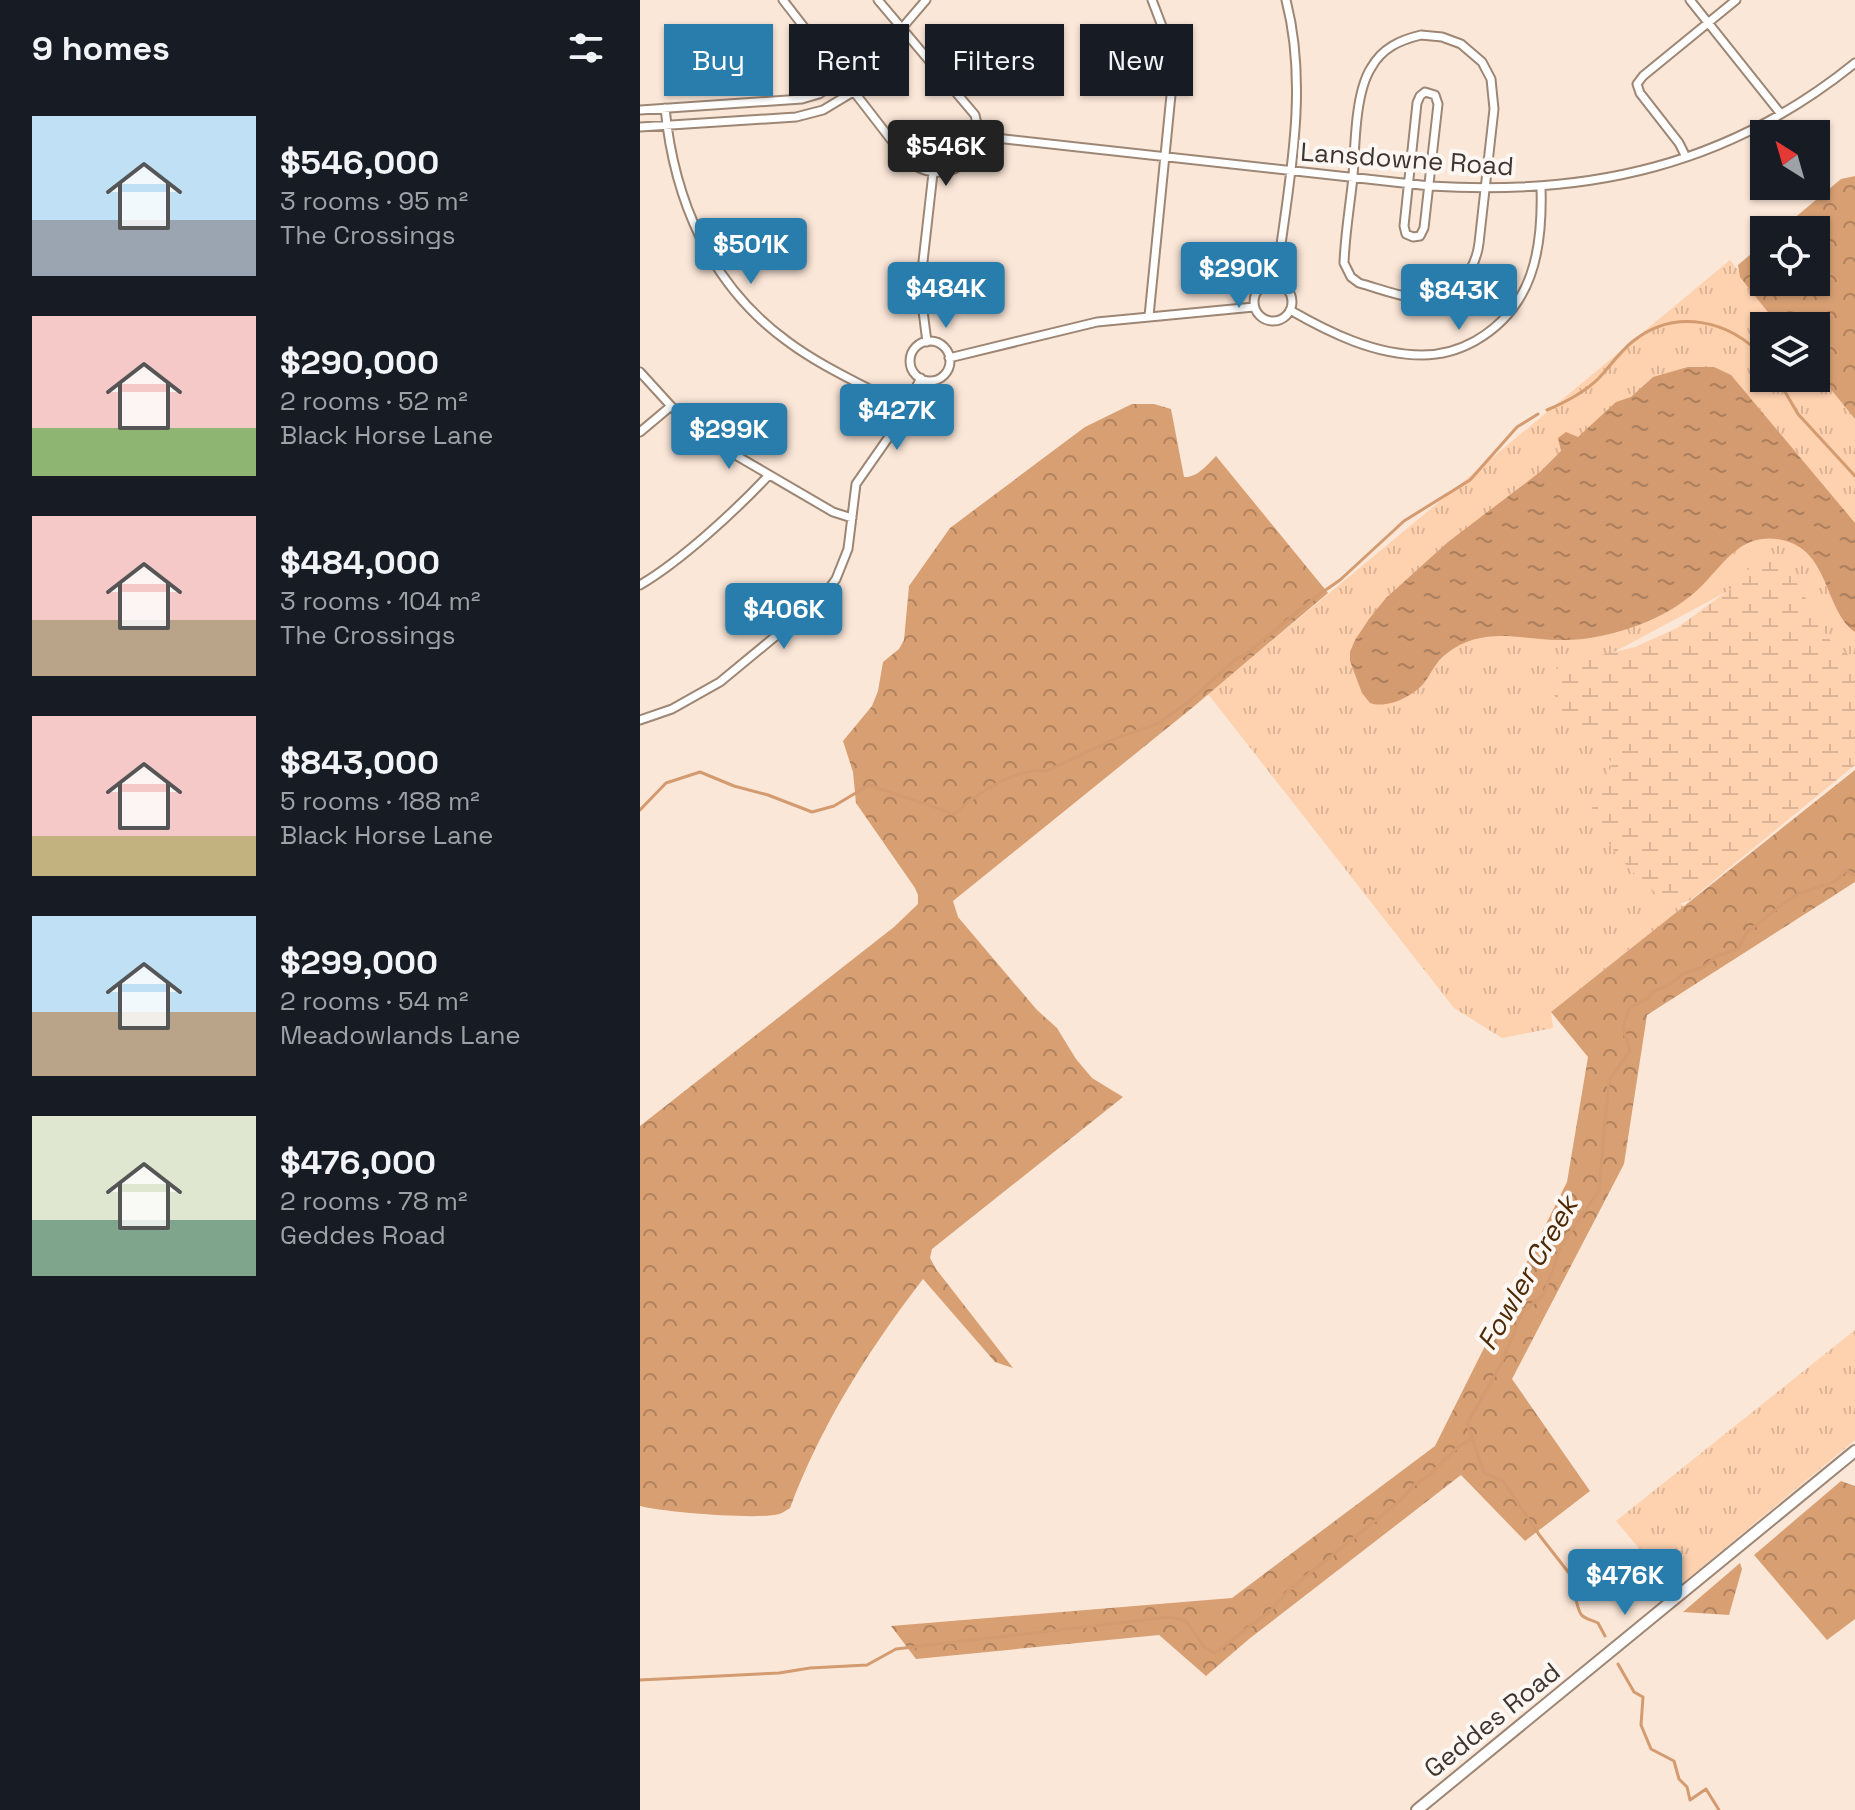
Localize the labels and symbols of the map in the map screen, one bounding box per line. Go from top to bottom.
pin: $546K [890,120,1002,188]
north arrow [1750,120,1830,200]
street label: Lansdowne Road [1299,135,1515,183]
pin: $501K [695,218,807,286]
pin: $290K [1183,242,1295,310]
pin: $484K [890,262,1002,330]
pin: $843K [1403,264,1515,332]
pin: $427K [841,384,953,452]
pin: $299K [673,403,785,471]
pin: $406K [728,583,840,651]
water label: Fowler Creek [1468,1187,1587,1356]
pin: $476K [1569,1549,1681,1617]
street label: Geddes Road [1417,1655,1567,1785]

